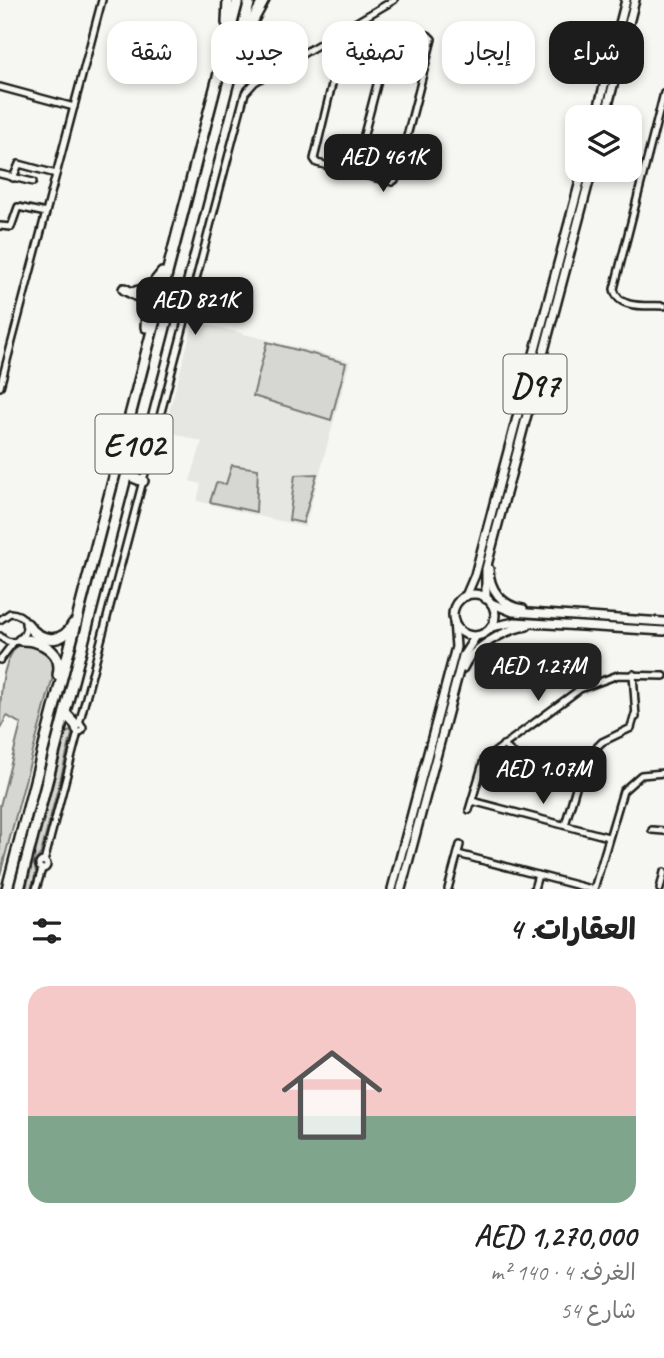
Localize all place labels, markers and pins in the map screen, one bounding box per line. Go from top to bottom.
pin: AED 461K [311,134,455,194]
pin: AED 821K [123,278,267,337]
pin: AED 1.27M [458,644,618,703]
pin: AED 1.07M [463,746,623,806]

